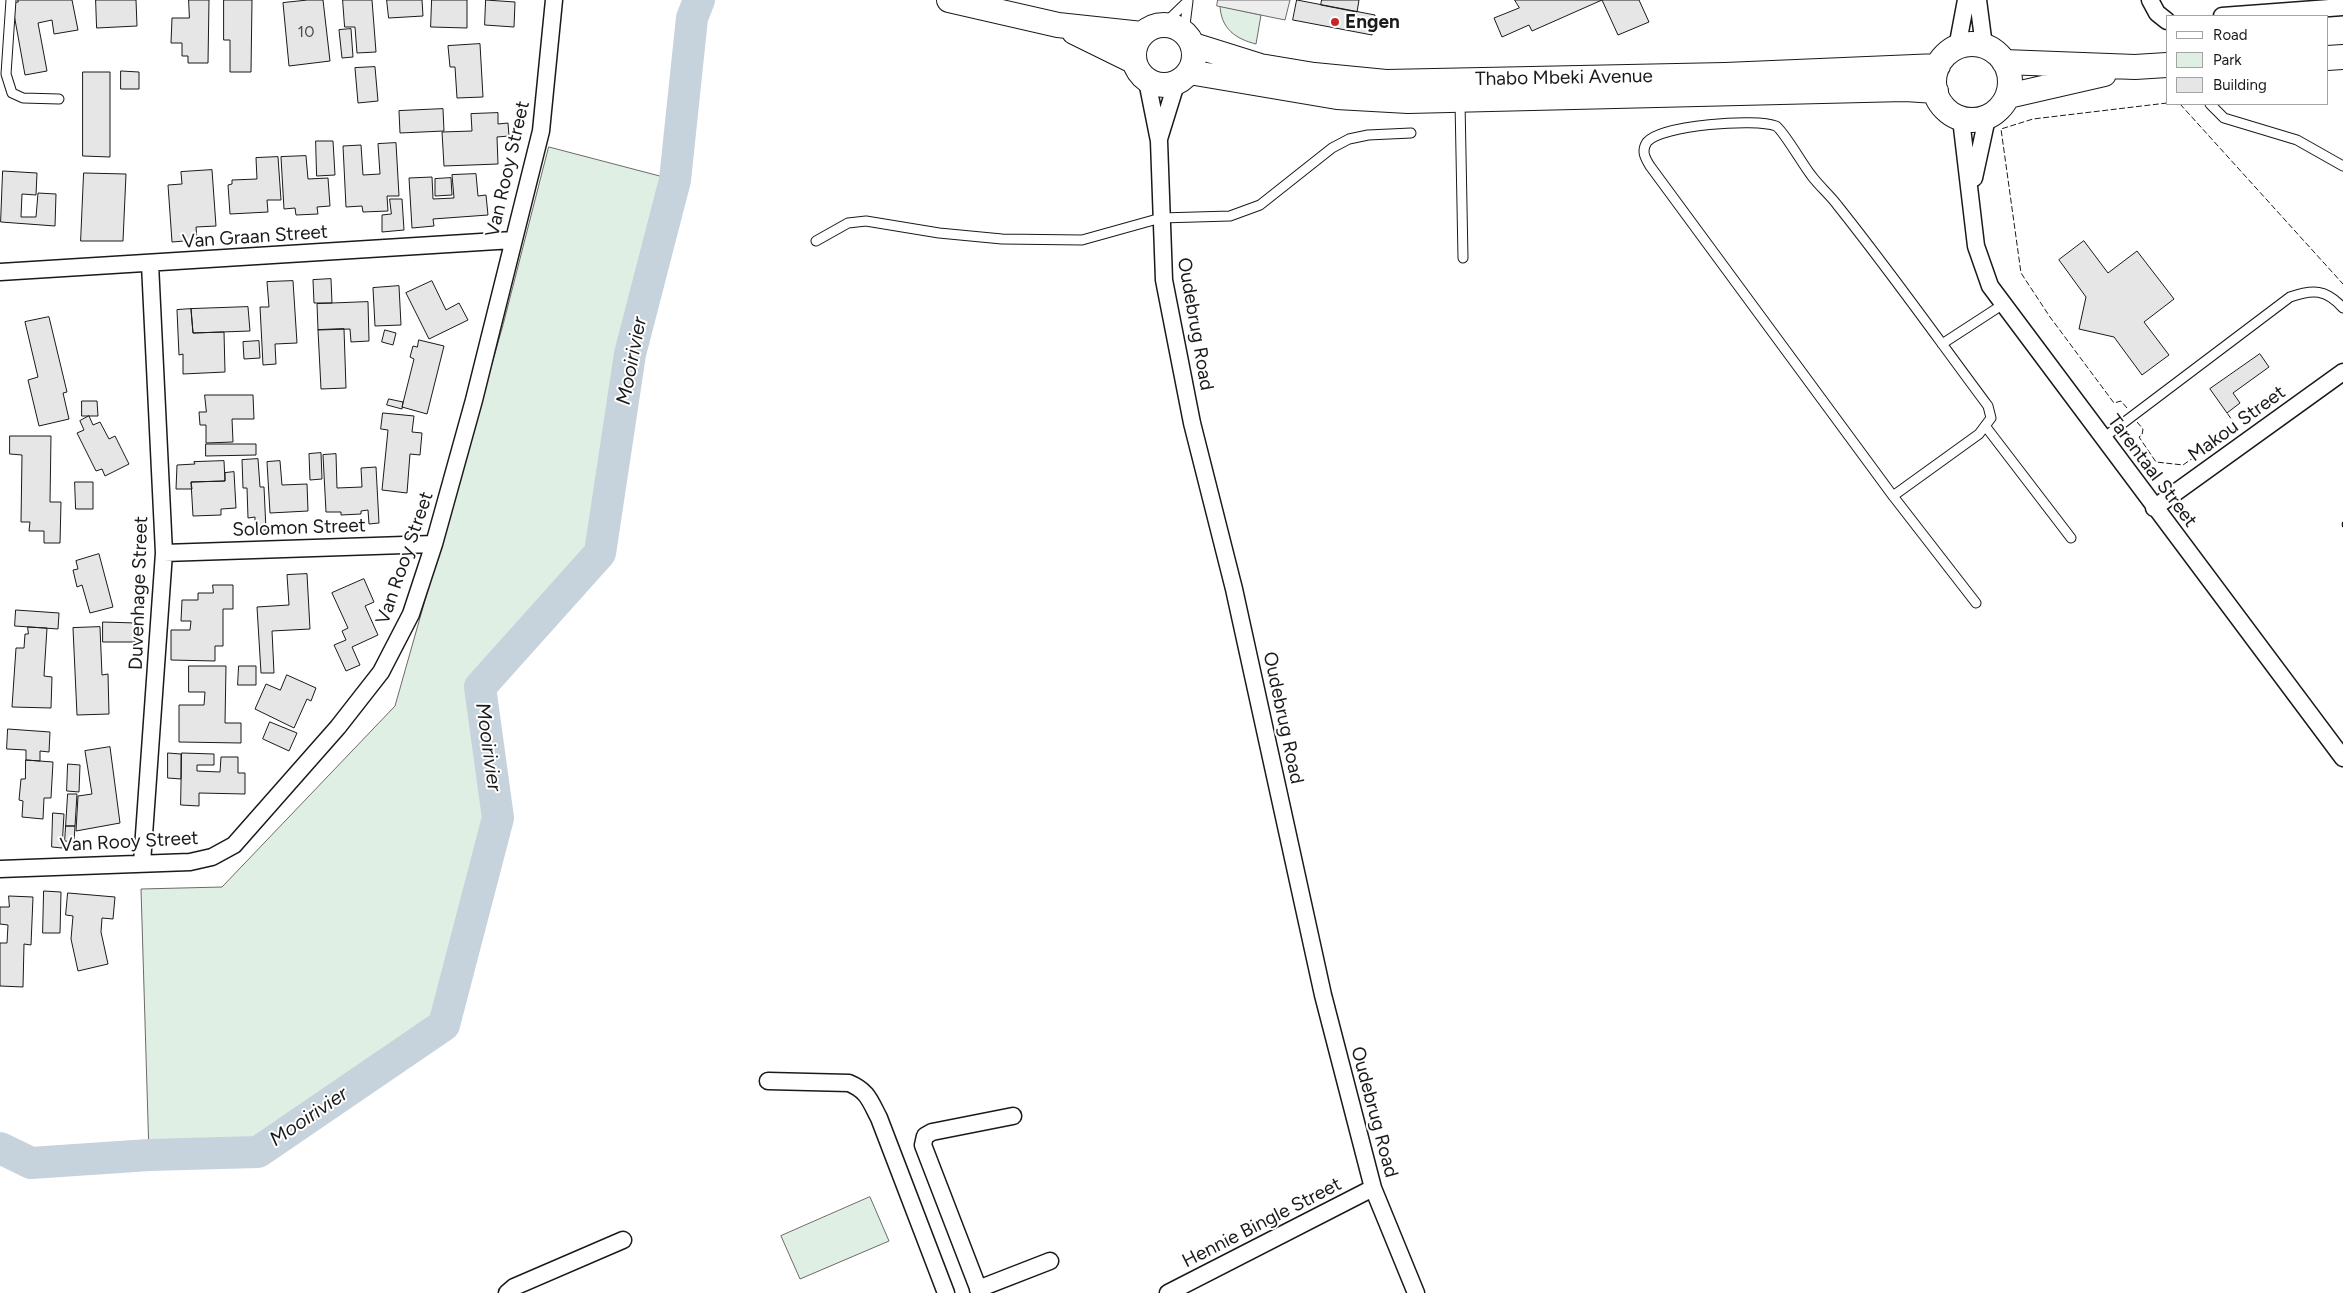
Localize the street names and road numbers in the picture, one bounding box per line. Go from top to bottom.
street label: Thabo Mbeki Avenue [1475,65,1653,91]
street label: Van Rooy Street [481,99,535,239]
street label: Van Graan Street [181,221,329,253]
street label: Oudebrug Road [1172,256,1218,392]
street label: Makou Street [2184,381,2290,467]
street label: Tarentaal Street [2102,410,2202,532]
street label: Van Rooy Street [372,489,438,627]
street label: Solomon Street [232,514,366,542]
street label: Duvenhage Street [125,516,153,670]
street label: Oudebrug Road [1258,650,1308,786]
street label: Van Rooy Street [59,827,199,857]
street label: Oudebrug Road [1346,1044,1402,1180]
street label: Hennie Bingle Street [1179,1173,1345,1273]

